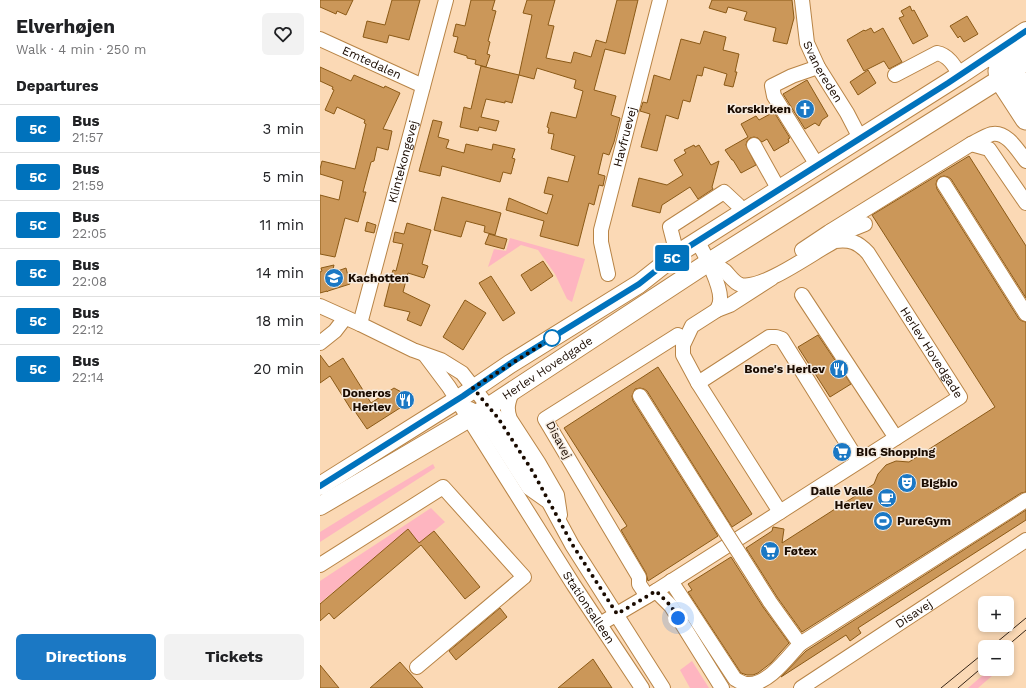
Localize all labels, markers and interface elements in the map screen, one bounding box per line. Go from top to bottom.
button: heart [262,13,304,55]
text: Elverhøjen [16,15,115,38]
street label: Svanereden [800,39,846,105]
text: Walk · 4 min · 250 m [16,42,146,57]
street label: Emtedalen [340,43,404,82]
text: Departures [16,77,99,95]
church icon: Korskirken [794,98,816,120]
place label: Korskirken [727,102,791,116]
street label: Havfruevej [610,105,639,168]
text: Bus [72,112,100,130]
street label: Klintekongevej [385,119,421,204]
text: 3 min [263,120,304,138]
text: 5C [29,121,47,137]
text: 21:57 [72,130,103,145]
text: Bus [72,160,100,178]
text: 5 min [263,168,304,186]
text: 5C [29,169,47,185]
text: 21:59 [72,178,104,193]
text: Bus [72,208,100,226]
text: 11 min [260,216,304,234]
text: 5C [29,217,47,233]
text: 22:05 [72,226,107,241]
line badge: 5C [654,245,690,271]
text: 5C [663,250,681,266]
text: Bus [72,256,100,274]
text: 14 min [256,264,304,282]
text: 5C [29,265,47,281]
school or university icon: Kachotten [323,267,345,289]
place label: Kachotten [348,271,409,285]
text: 22:08 [72,274,107,289]
text: Bus [72,304,100,322]
street label: Herlev Hovedgade [897,304,966,401]
text: 18 min [256,312,304,330]
text: 5C [29,313,47,329]
text: 22:12 [72,322,104,337]
unlabelled marker [543,329,561,347]
street label: Herlev Hovedgade [499,333,595,403]
text: Bus [72,352,100,370]
restaurant icon: Bone's Herlev [828,358,850,380]
text: 20 min [253,360,304,378]
text: 5C [29,361,47,377]
place label: Bone's Herlev [744,362,825,376]
text: 22:14 [72,370,104,385]
place label: Doneros Herlev [342,386,392,414]
restaurant icon: Doneros Herlev [394,389,416,411]
street label: Disavej [543,419,575,461]
supermarket icon: BIG Shopping [831,441,853,463]
place label: BIG Shopping [856,445,935,459]
theatre icon: Bigbio [896,472,918,494]
place label: Bigbio [921,476,958,490]
place label: Dalle Valle Herlev [810,484,873,512]
cafe icon: Dalle Valle Herlev [876,487,898,509]
sports icon: PureGym [872,510,894,532]
place label: PureGym [897,514,951,528]
supermarket icon: Føtex [759,540,781,562]
place label: Føtex [784,544,817,558]
street label: Stationsalleen [560,569,618,646]
map controls [978,596,1014,676]
button: + [978,596,1014,632]
street label: Disavej [893,597,935,631]
your location [668,608,688,628]
button: Directions [16,634,156,680]
button: Tickets [164,634,304,680]
button: − [978,640,1014,676]

